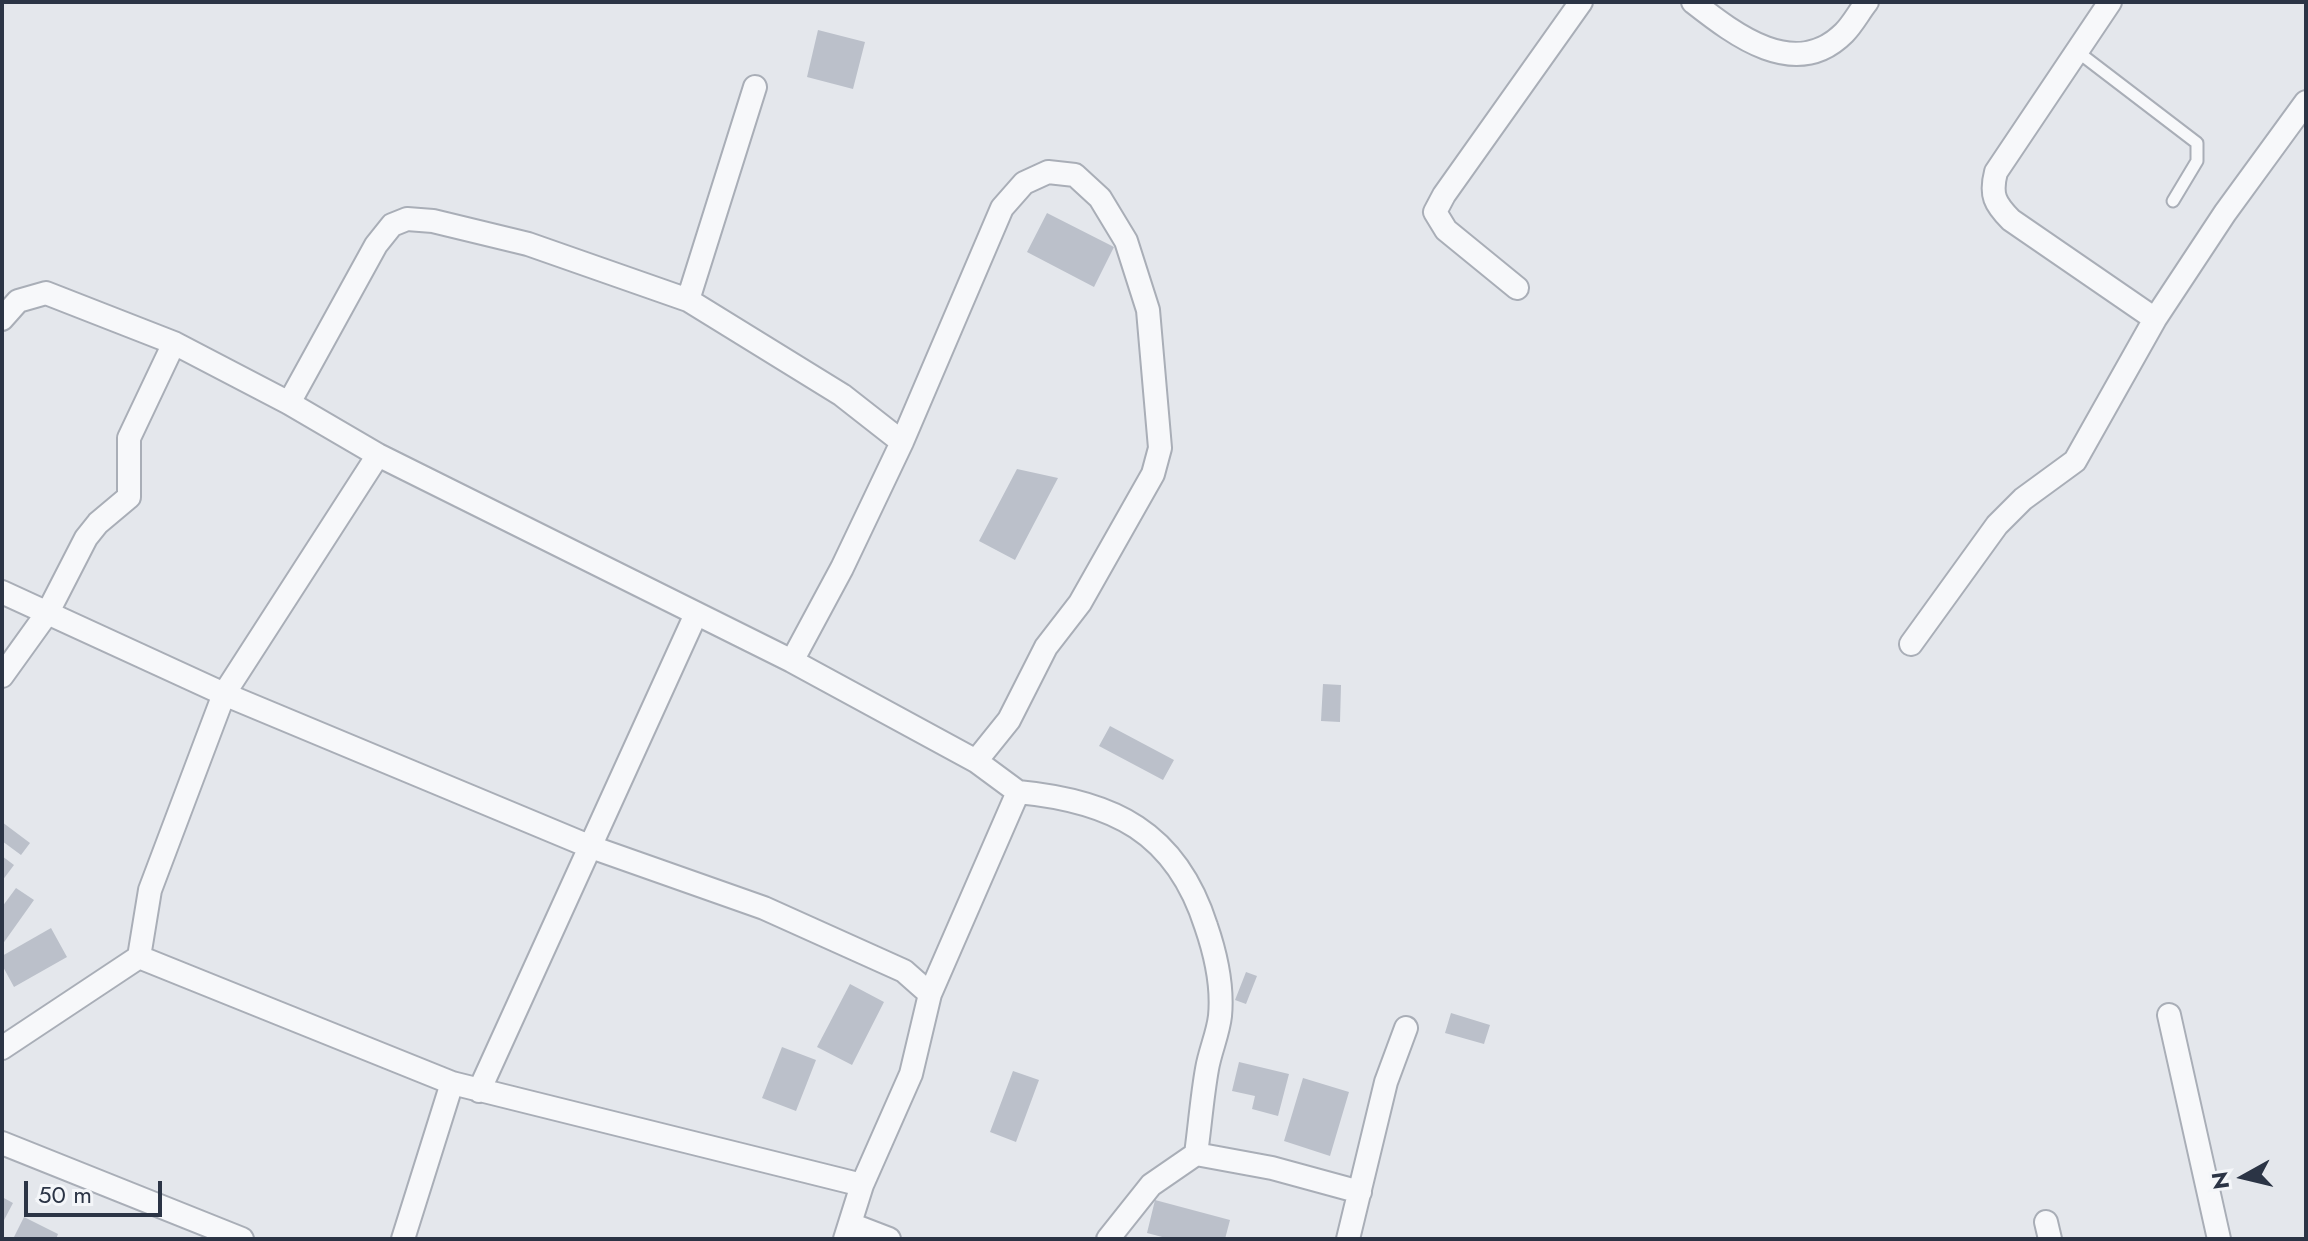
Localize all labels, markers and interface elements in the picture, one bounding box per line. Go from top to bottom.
north arrow [2204,1137,2284,1217]
scale bar [28,1165,166,1215]
text: N [2203,1169,2237,1191]
text: 50 m [38,1177,92,1212]

